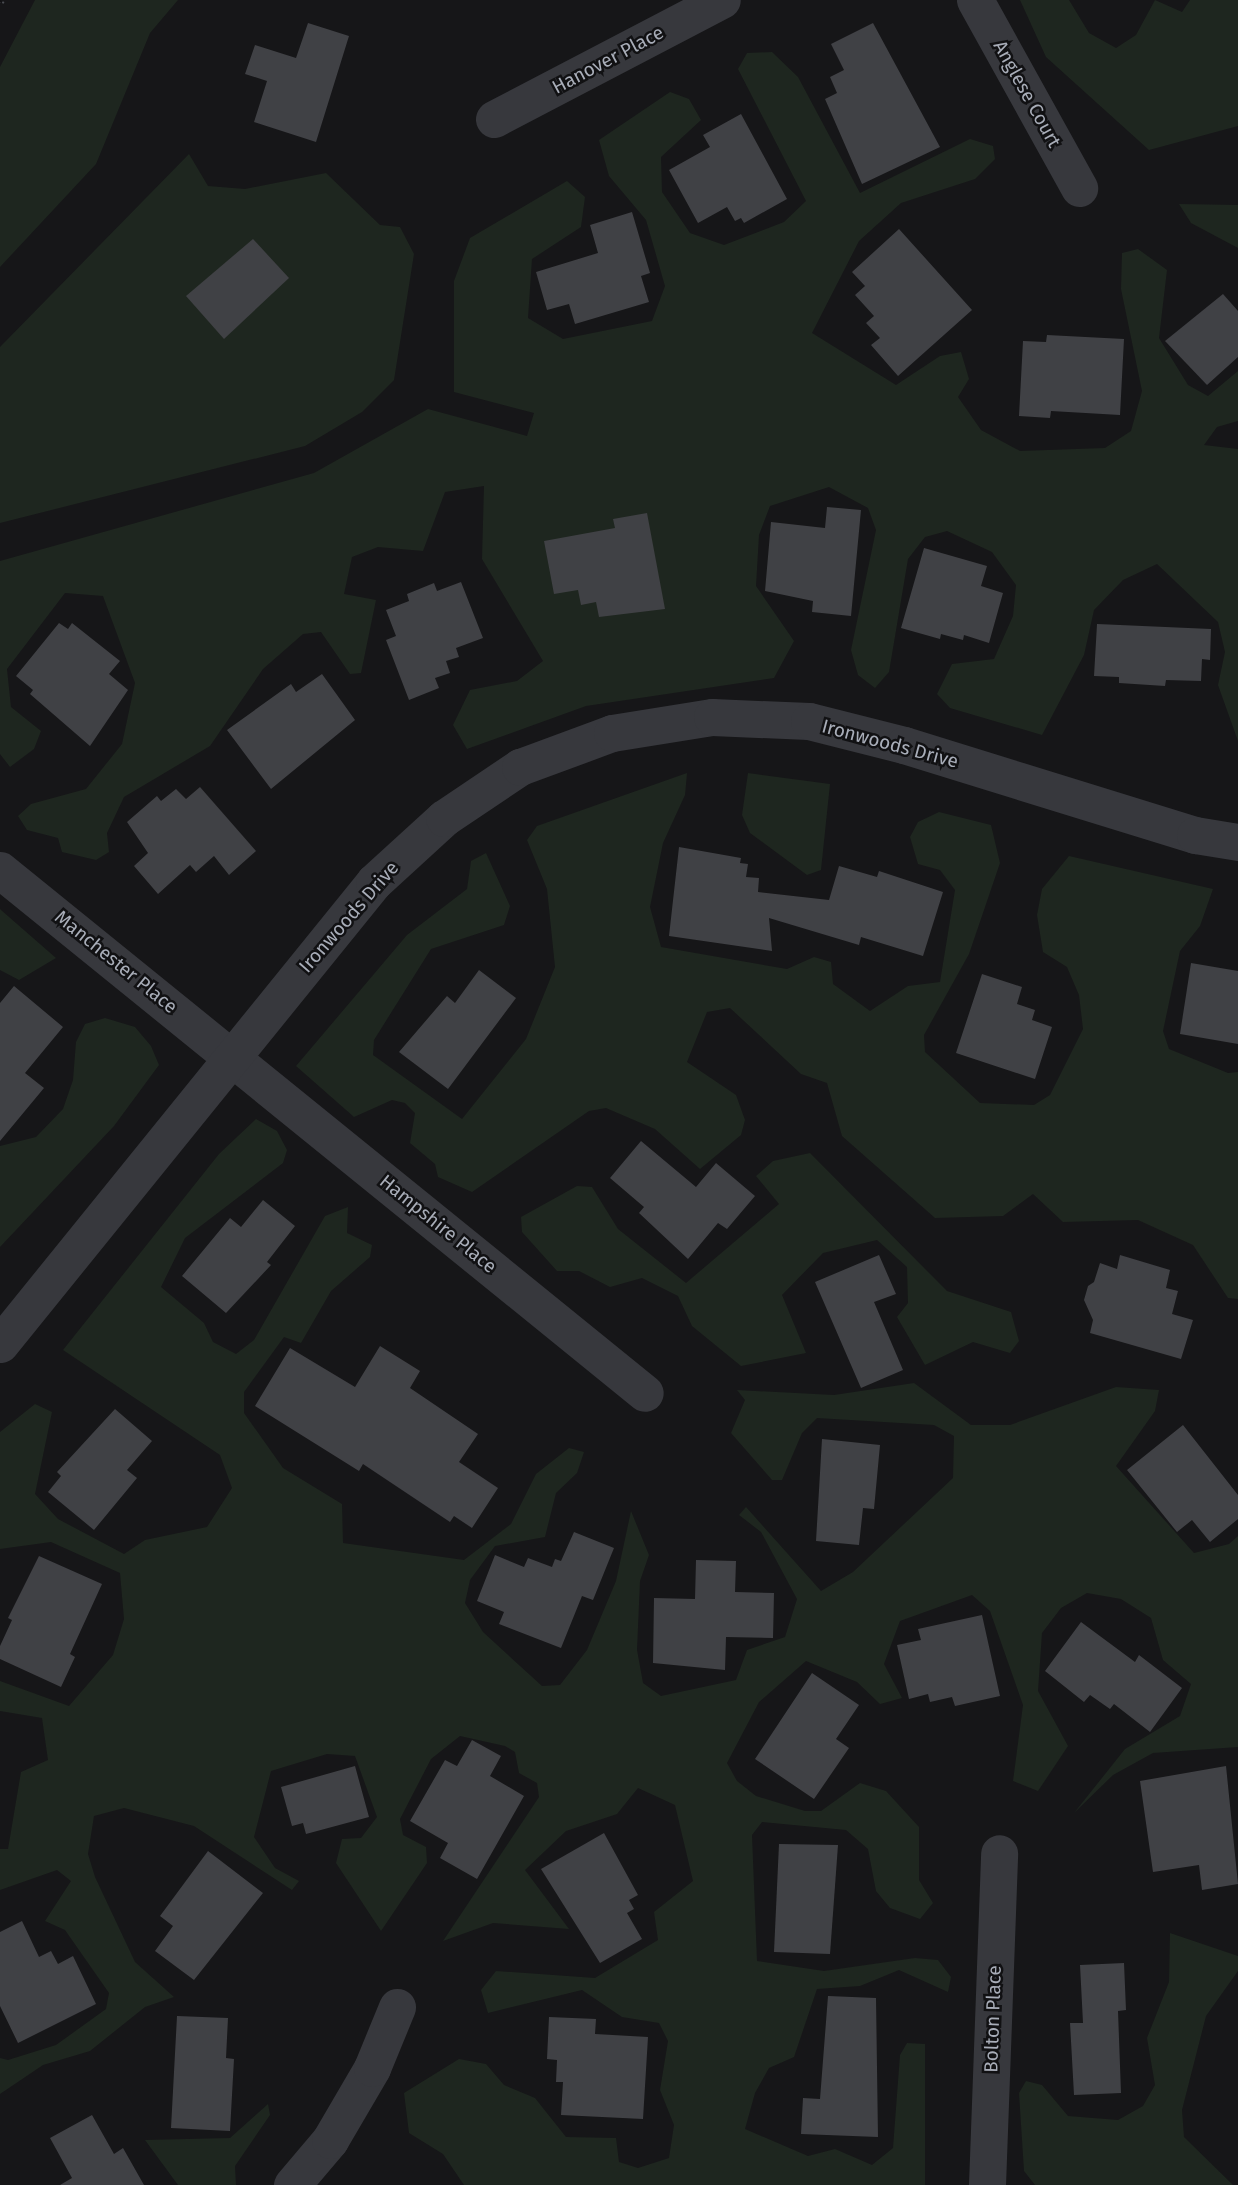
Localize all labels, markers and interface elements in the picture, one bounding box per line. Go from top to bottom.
street label: Hanover Place [548,21,668,99]
street label: Anglese Court [988,37,1066,151]
street label: Ironwoods Drive [819,715,961,773]
street label: Ironwoods Drive [294,857,404,977]
street label: Manchester Place [50,906,182,1018]
street label: Hampshire Place [375,1170,501,1278]
street label: Bolton Place [980,1965,1006,2073]

